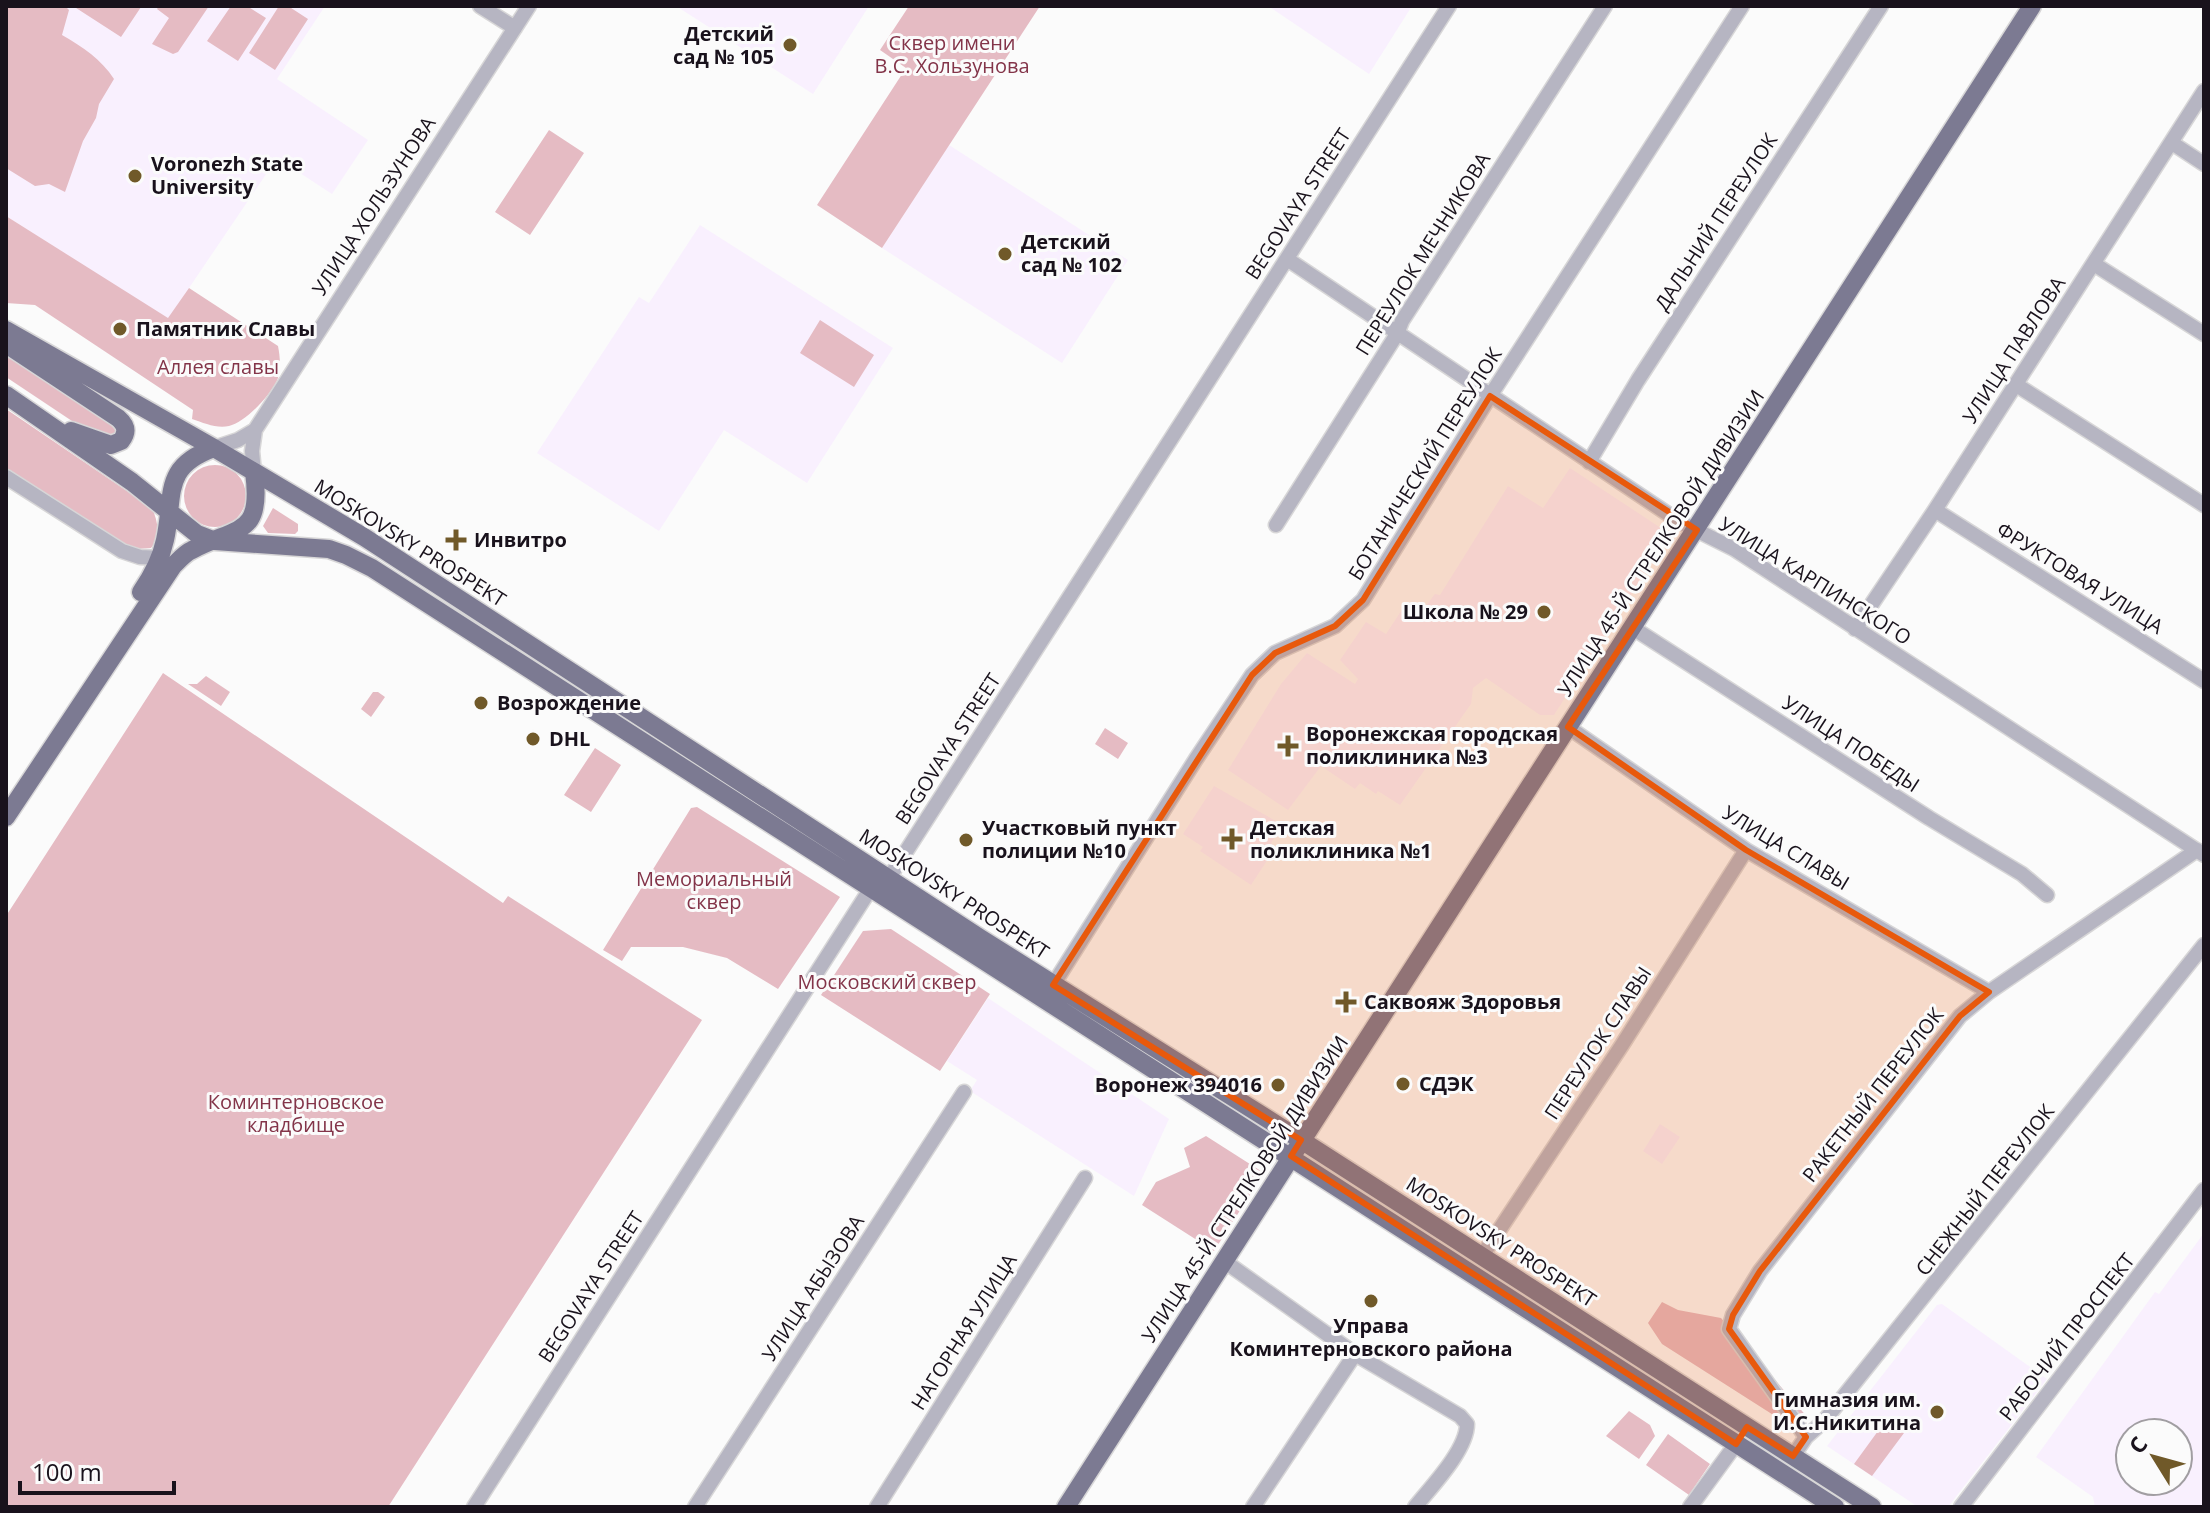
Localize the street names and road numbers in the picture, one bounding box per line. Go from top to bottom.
street label: УЛИЦА ХОЛЬЗУНОВА [306,111,442,300]
street label: BEGOVAYA STREET [1239,123,1357,285]
street label: ДАЛЬНИЙ ПЕРЕУЛОК [1648,127,1784,316]
street label: ПЕРЕУЛОК МЕЧНИКОВА [1349,147,1496,360]
street label: УЛИЦА ПАВЛОВА [1956,271,2071,428]
street label: БОТАНИЧЕСКИЙ ПЕРЕУЛОК [1342,342,1508,585]
street label: УЛИЦА 45-Й СТРЕЛКОВОЙ ДИВИЗИИ [1551,384,1770,701]
street label: MOSKOVSKY PROSPEKT [309,473,511,613]
street label: УЛИЦА КАРПИНСКОГО [1714,510,1917,651]
street label: ФРУКТОВАЯ УЛИЦА [1992,515,2169,640]
street label: BEGOVAYA STREET [889,668,1007,830]
street label: УЛИЦА ПОБЕДЫ [1778,689,1925,798]
street label: УЛИЦА СЛАВЫ [1718,799,1855,896]
street label: MOSKOVSKY PROSPEKT [854,822,1054,965]
street label: ПЕРЕУЛОК СЛАВЫ [1538,961,1657,1124]
street label: РАКЕТНЫЙ ПЕРЕУЛОК [1796,1001,1950,1187]
street label: УЛИЦА 45-Й СТРЕЛКОВОЙ ДИВИЗИИ [1135,1030,1354,1347]
street label: СНЕЖНЫЙ ПЕРЕУЛОК [1909,1098,2060,1281]
street label: MOSKOVSKY PROSPEKT [1401,1170,1601,1313]
street label: BEGOVAYA STREET [532,1206,650,1368]
street label: УЛИЦА АБЫЗОВА [755,1209,870,1366]
street label: РАБОЧИЙ ПРОСПЕКТ [1993,1247,2141,1426]
street label: НАГОРНАЯ УЛИЦА [905,1248,1023,1415]

